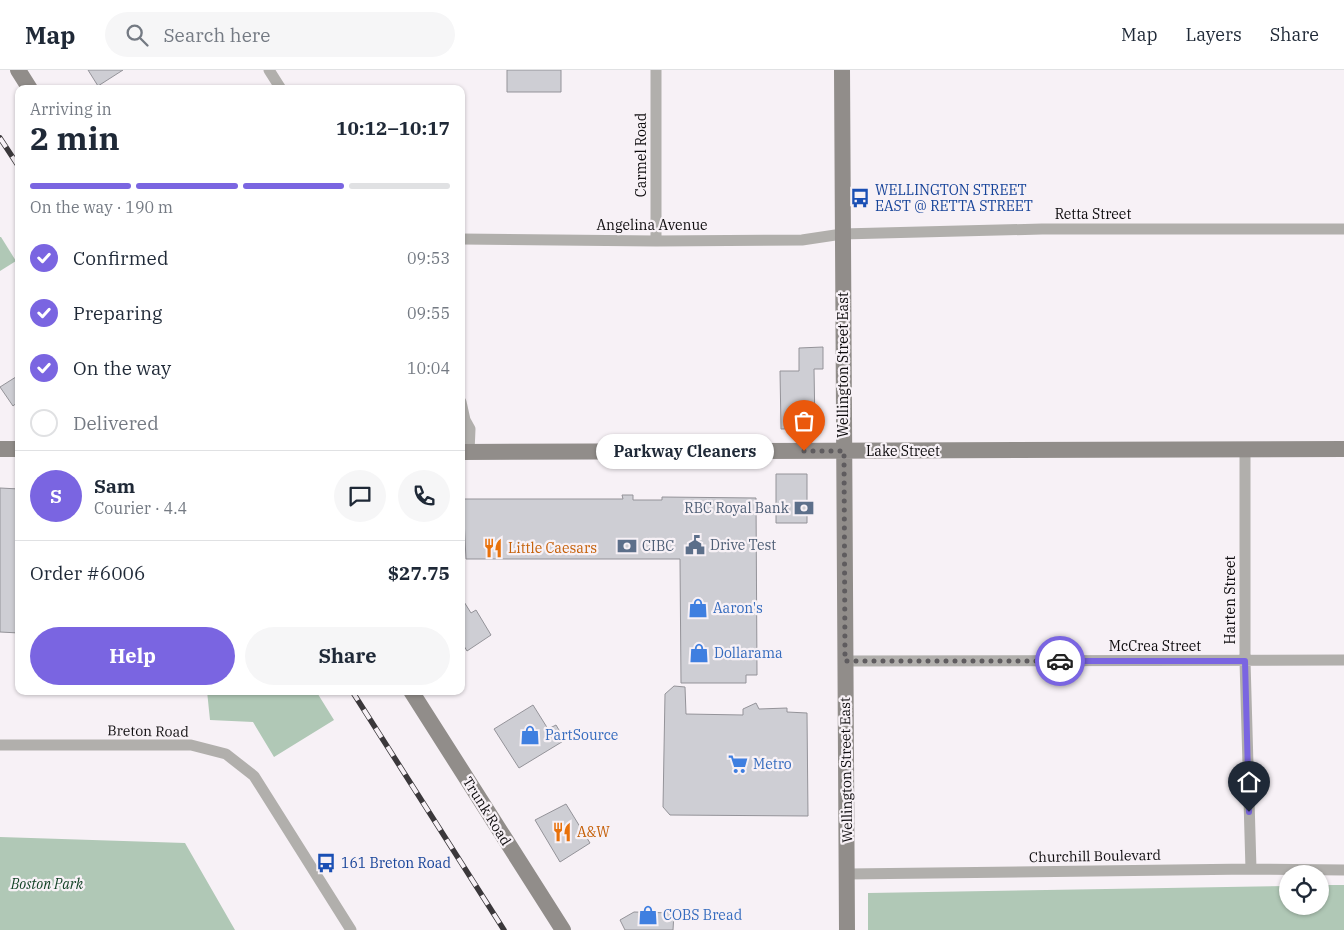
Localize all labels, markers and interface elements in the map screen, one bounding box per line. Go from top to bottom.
search box [105,12,455,57]
text: Map [25,19,75,51]
icon: search [123,21,151,49]
text: Search here [163,23,270,47]
text: Map [1121,23,1158,46]
text: Layers [1186,23,1242,46]
text: Share [1270,23,1319,46]
text: Arriving in [30,99,112,119]
street label: Carmel Road [632,112,650,197]
text: 10:12–10:17 [336,116,450,140]
text: 2 min [30,117,120,159]
place label: WELLINGTON STREET EAST @ RETTA STREET [875,181,1033,215]
bus stop icon: WELLINGTON STREET EAST @ RETTA STREET [849,187,871,209]
text: On the way · 190 m [30,197,173,217]
street label: Retta Street [1055,205,1131,223]
street label: Angelina Avenue [596,216,708,234]
icon: check [30,244,58,272]
text: Confirmed [73,246,168,270]
text: 09:53 [407,248,450,268]
street label: Wellington Street East [834,292,852,438]
icon: check [30,299,58,327]
text: Preparing [73,301,162,325]
text: 09:55 [407,303,450,323]
icon: check [30,354,58,382]
text: On the way [73,356,171,380]
text: 10:04 [407,358,450,378]
pin [783,400,825,451]
icon: bag [790,407,818,435]
text: Delivered [73,411,159,435]
callout: Parkway Cleaners [596,434,774,468]
text: Parkway Cleaners [613,441,757,461]
street label: Lake Street [866,442,940,460]
button: chat [334,470,386,522]
button: phone [398,470,450,522]
text: Sam [94,474,135,498]
text: S [50,484,62,508]
bank icon: RBC Royal Bank [793,497,815,519]
text: Courier · 4.4 [94,498,187,518]
place label: RBC Royal Bank [684,499,790,517]
public building icon: Drive Test [684,534,706,556]
bank icon: CIBC [616,535,638,557]
place label: Drive Test [710,536,776,554]
restaurant icon: Little Caesars [482,537,504,559]
place label: CIBC [642,537,674,555]
place label: Little Caesars [508,539,597,557]
street label: Harten Street [1221,555,1239,644]
text: Order #6006 [30,561,145,585]
text: $27.75 [388,561,450,585]
shop icon: Aaron's [687,597,709,619]
place label: Aaron's [713,599,763,617]
button: Help [30,627,235,685]
button: Share [245,627,450,685]
courier [1035,636,1085,686]
street label: McCrea Street [1109,637,1201,655]
shop icon: Dollarama [688,642,710,664]
place label: Dollarama [714,644,783,662]
icon: car [1046,647,1074,675]
street label: Wellington Street East [836,697,856,843]
street label: Breton Road [107,721,189,741]
shop icon: PartSource [519,724,541,746]
place label: PartSource [545,726,618,744]
supermarket icon: Metro [727,753,749,775]
place label: Metro [753,755,792,773]
pin [1228,761,1270,812]
icon: home [1235,768,1263,796]
street label: Trunk Road [459,773,516,849]
restaurant icon: A&W [551,821,573,843]
place label: A&W [577,823,610,841]
street label: Churchill Boulevard [1029,846,1162,866]
bus stop icon: 161 Breton Road [315,852,337,874]
place label: 161 Breton Road [341,854,451,872]
map controls [1279,865,1329,915]
button: locate [1279,865,1329,915]
park label: Boston Park [10,875,84,893]
shop icon: COBS Bread [637,904,659,926]
place label: COBS Bread [663,906,743,924]

